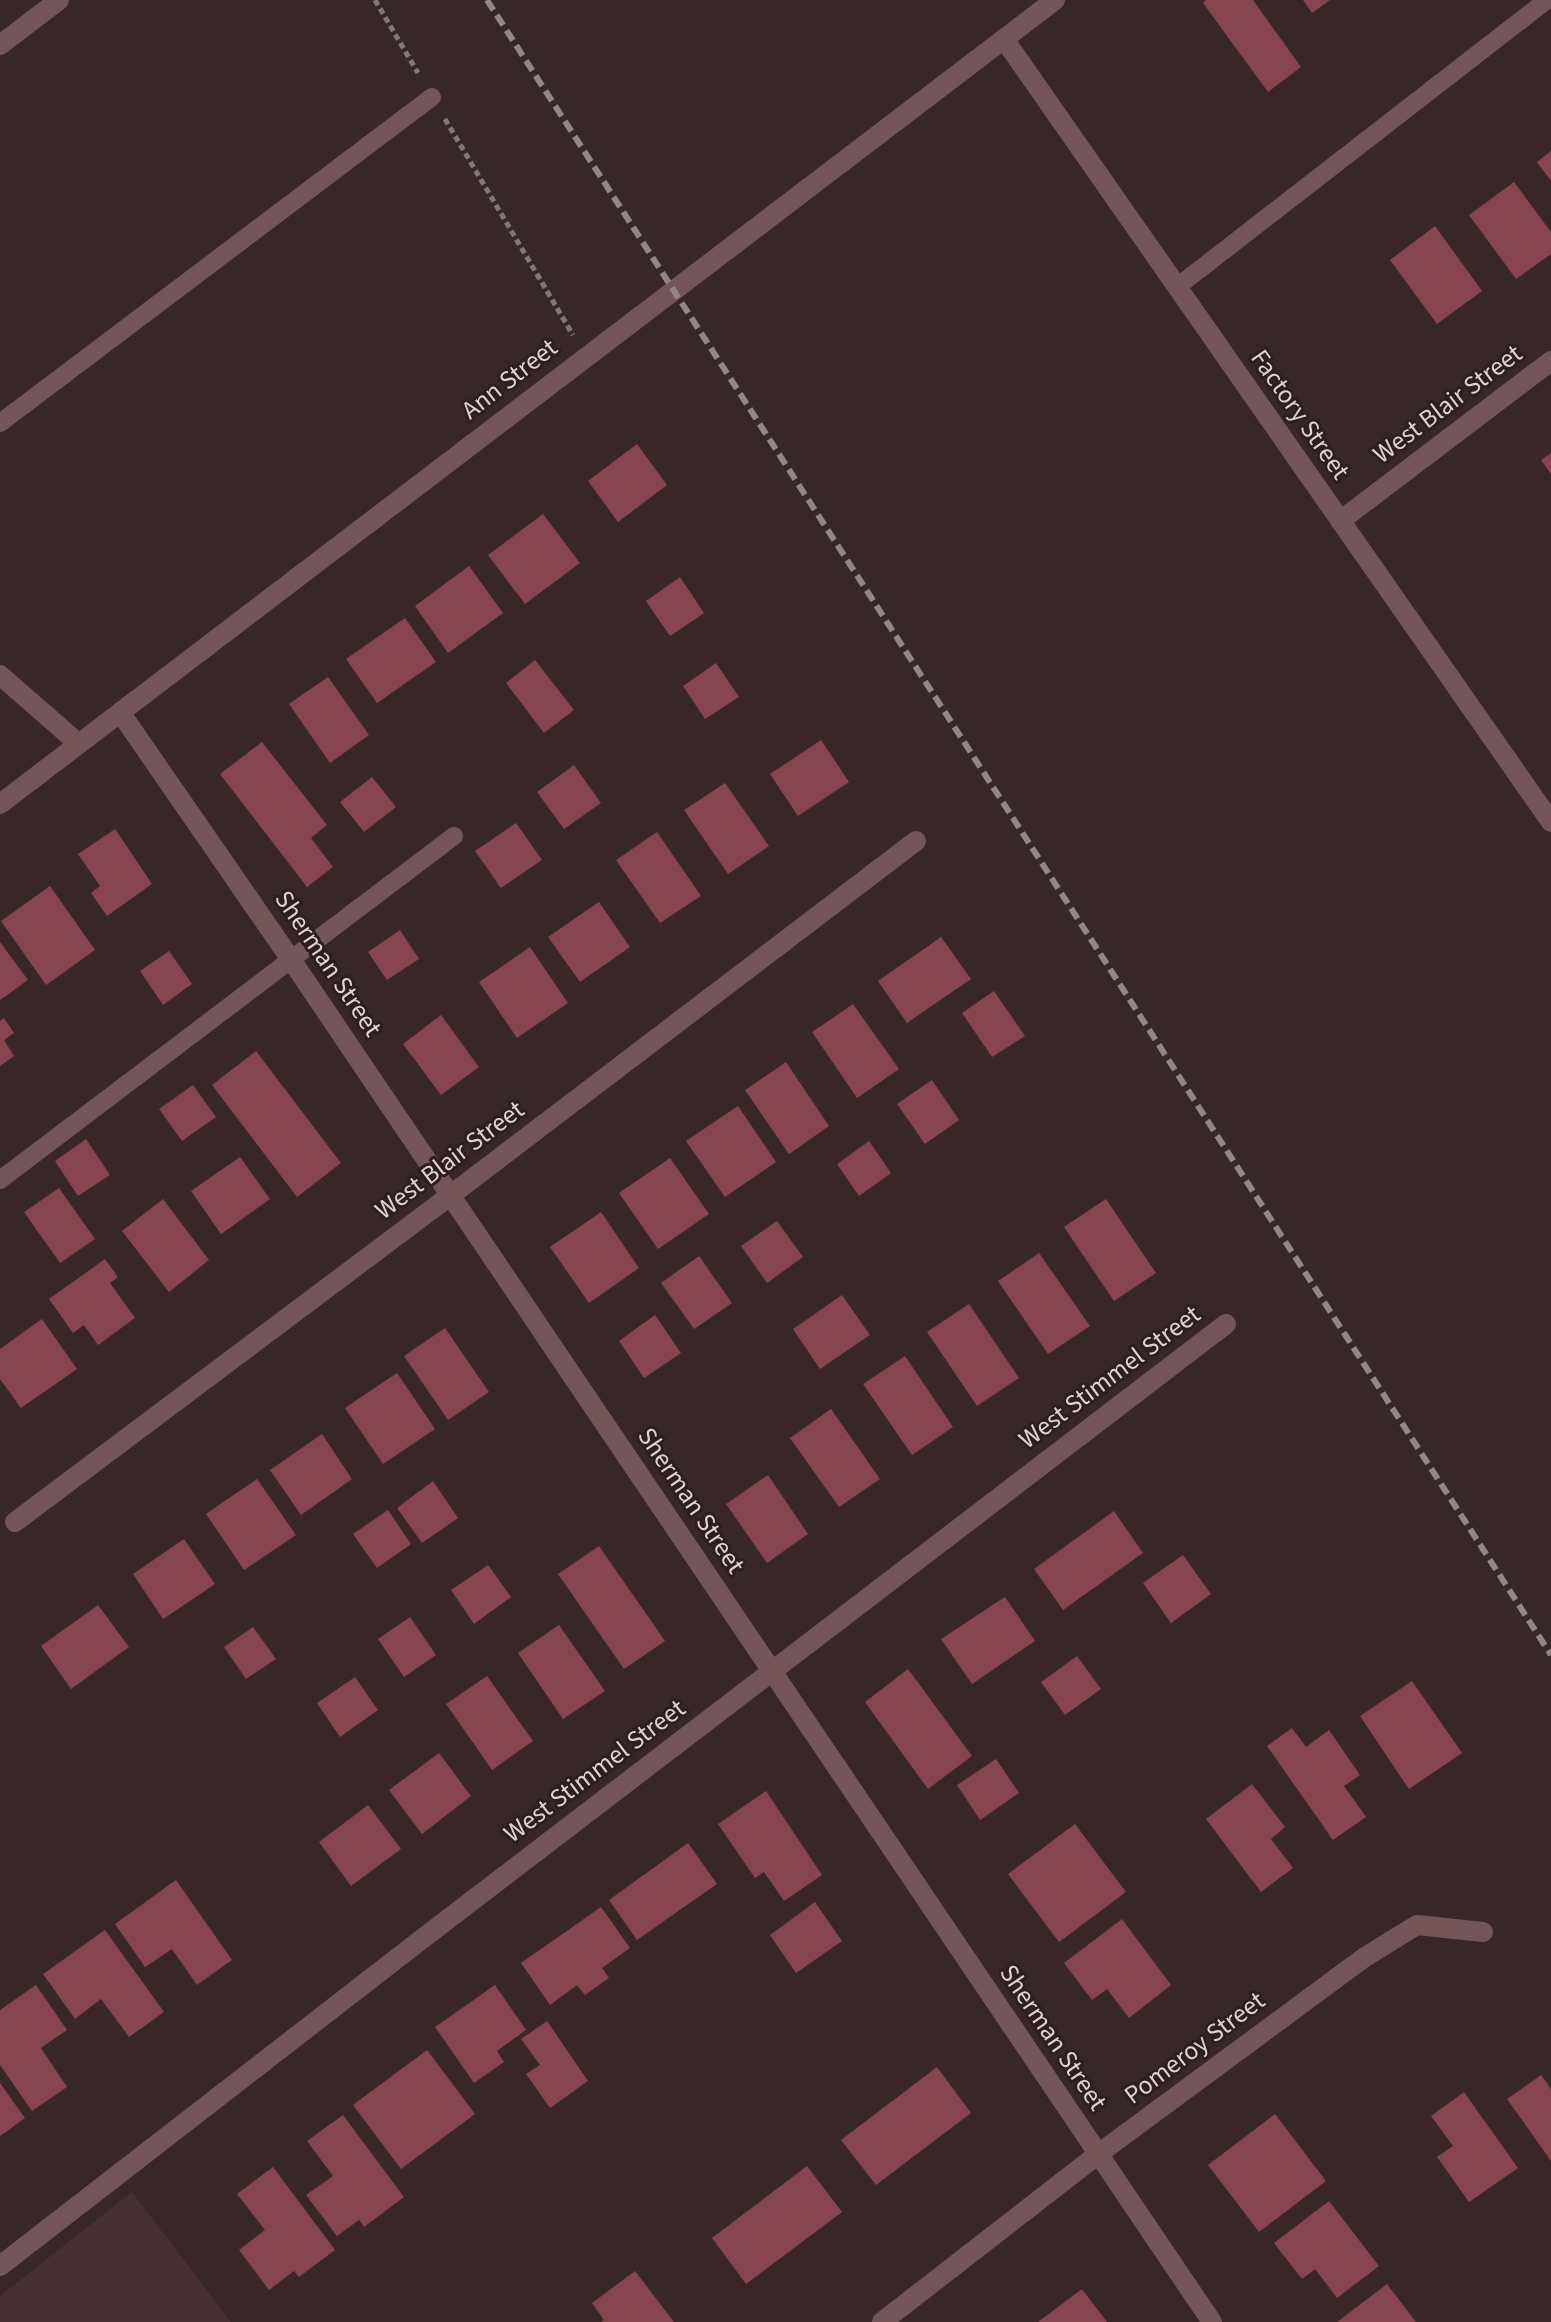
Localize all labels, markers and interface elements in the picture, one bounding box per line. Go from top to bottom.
street label: Ann Street [457,334,565,428]
street label: West Blair Street [1368,340,1530,472]
street label: Factory Street [1242,345,1354,487]
street label: Sherman Street [266,886,386,1044]
street label: West Blair Street [370,1096,532,1228]
street label: West Stimmel Street [1014,1301,1208,1457]
street label: Sherman Street [629,1423,749,1581]
street label: West Stimmel Street [499,1695,693,1851]
street label: Sherman Street [991,1960,1111,2118]
street label: Pomeroy Street [1120,1987,1272,2113]

